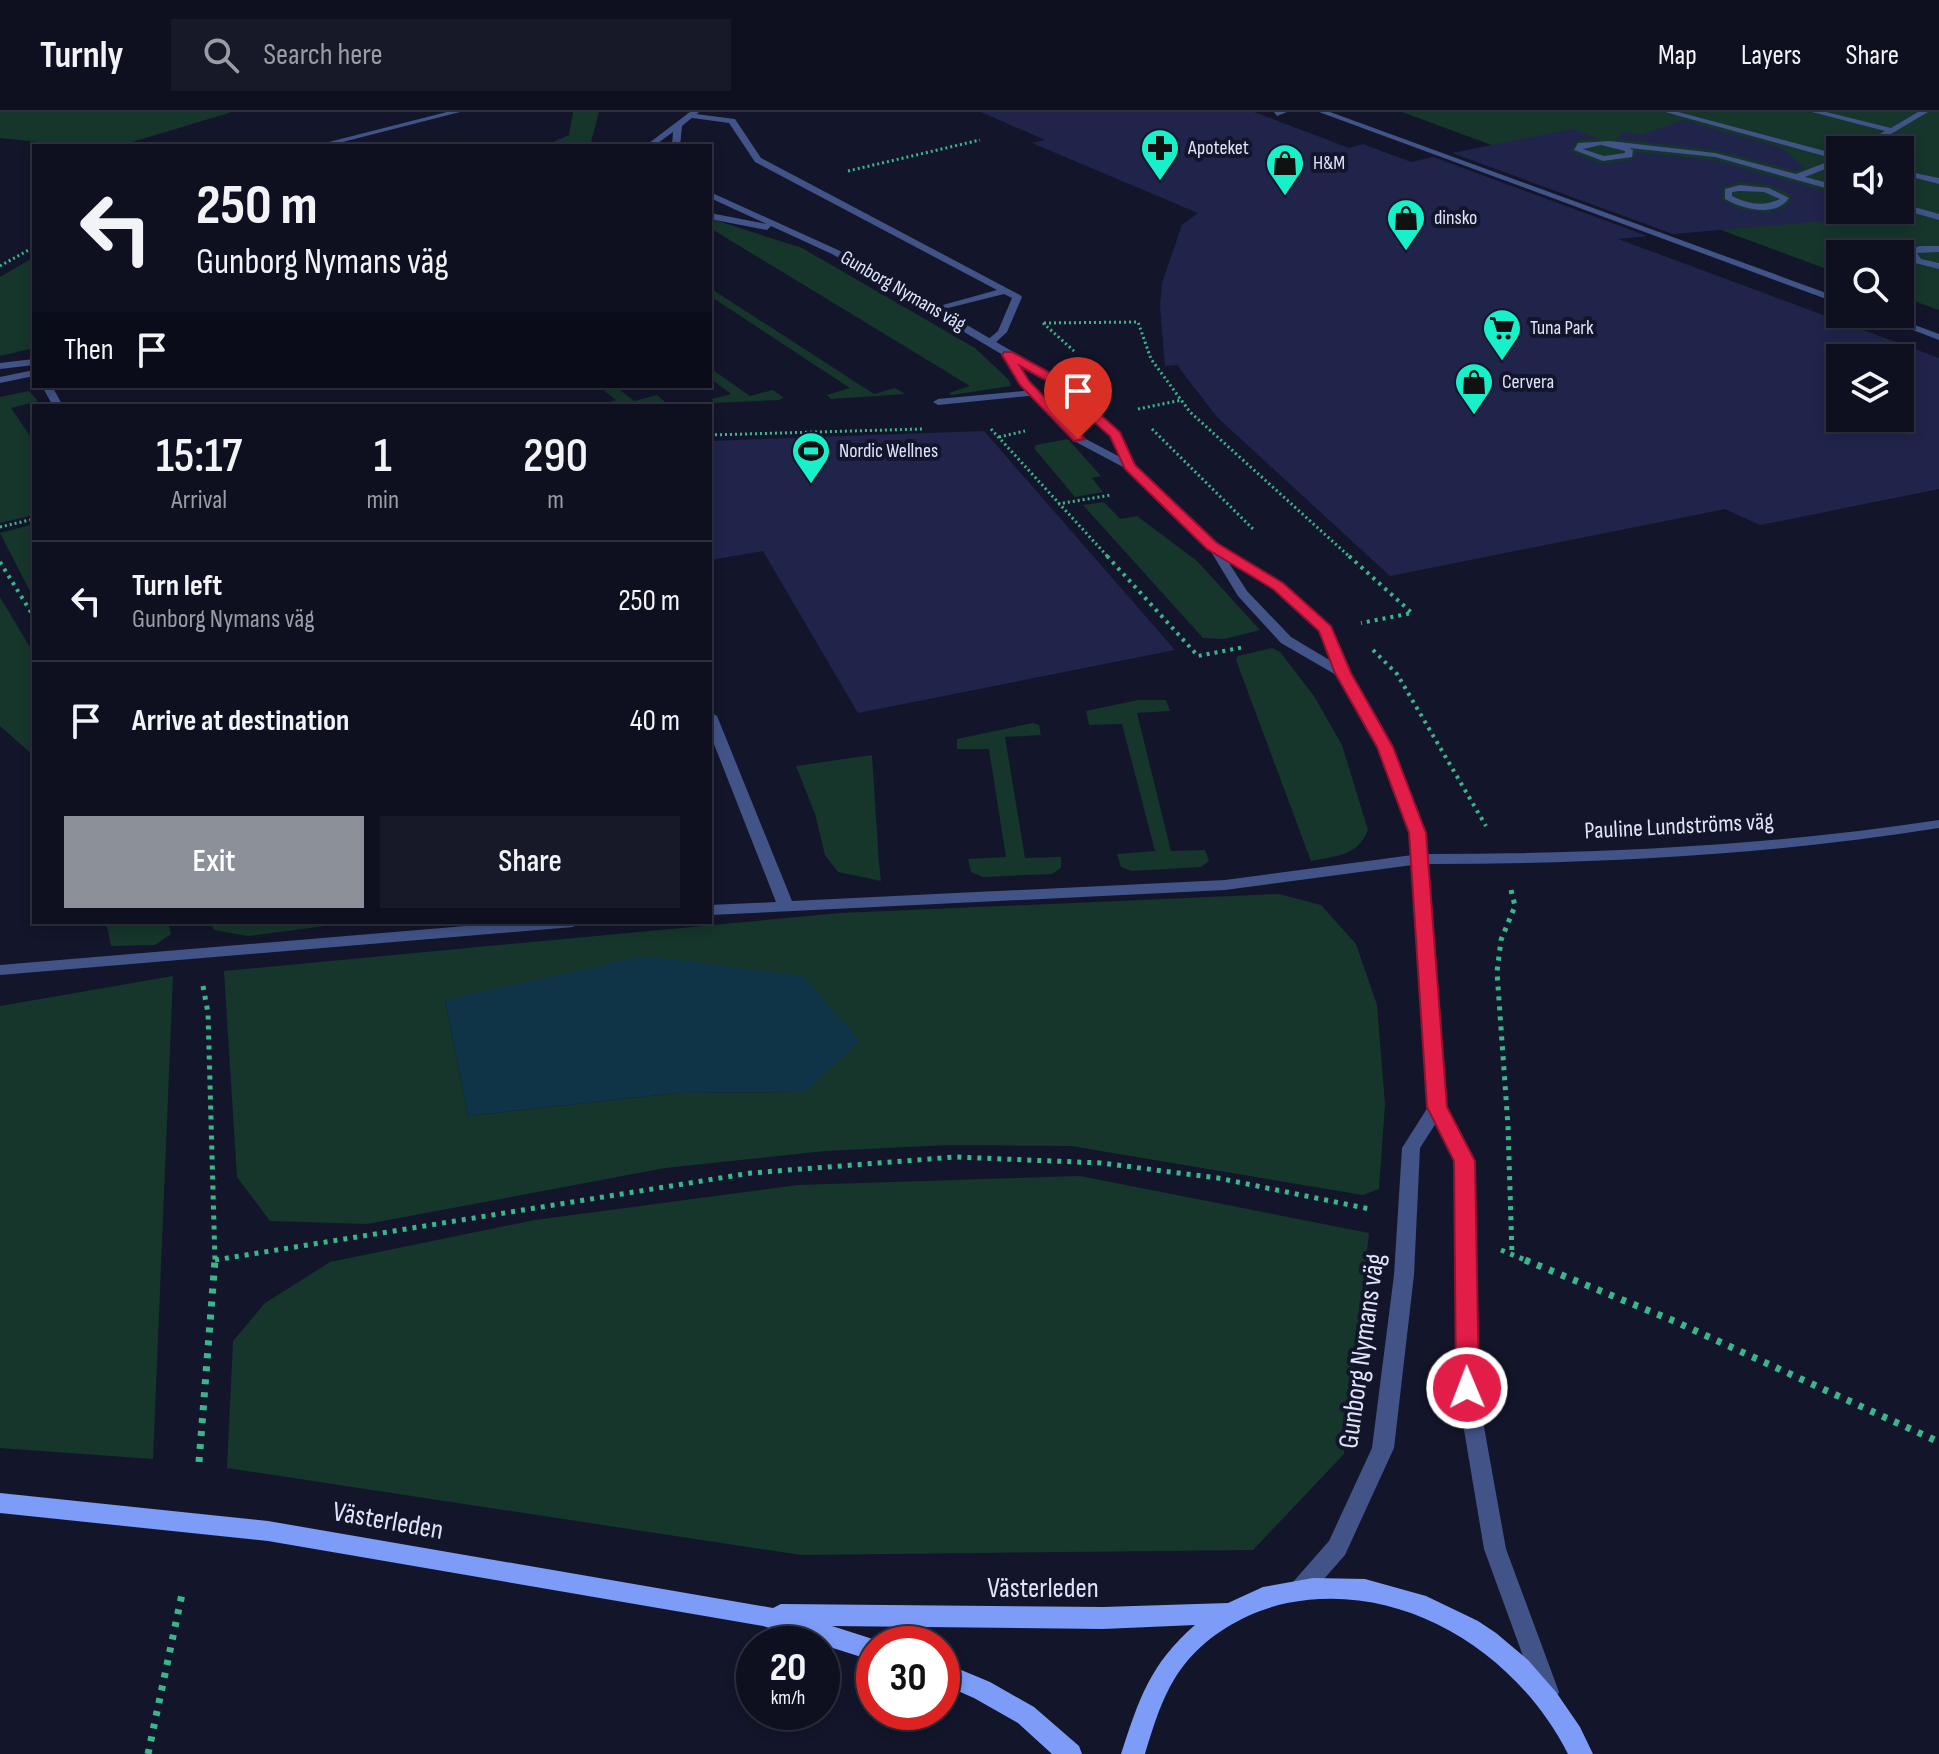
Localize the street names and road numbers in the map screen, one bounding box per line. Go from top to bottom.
street label: Gunborg Nymans väg [836,246,970,337]
street label: Pauline Lundströms väg [1584,807,1774,845]
street label: Gunborg Nymans väg [1332,1251,1392,1451]
street label: Västerleden [330,1495,446,1547]
street label: Västerleden [987,1572,1099,1605]

